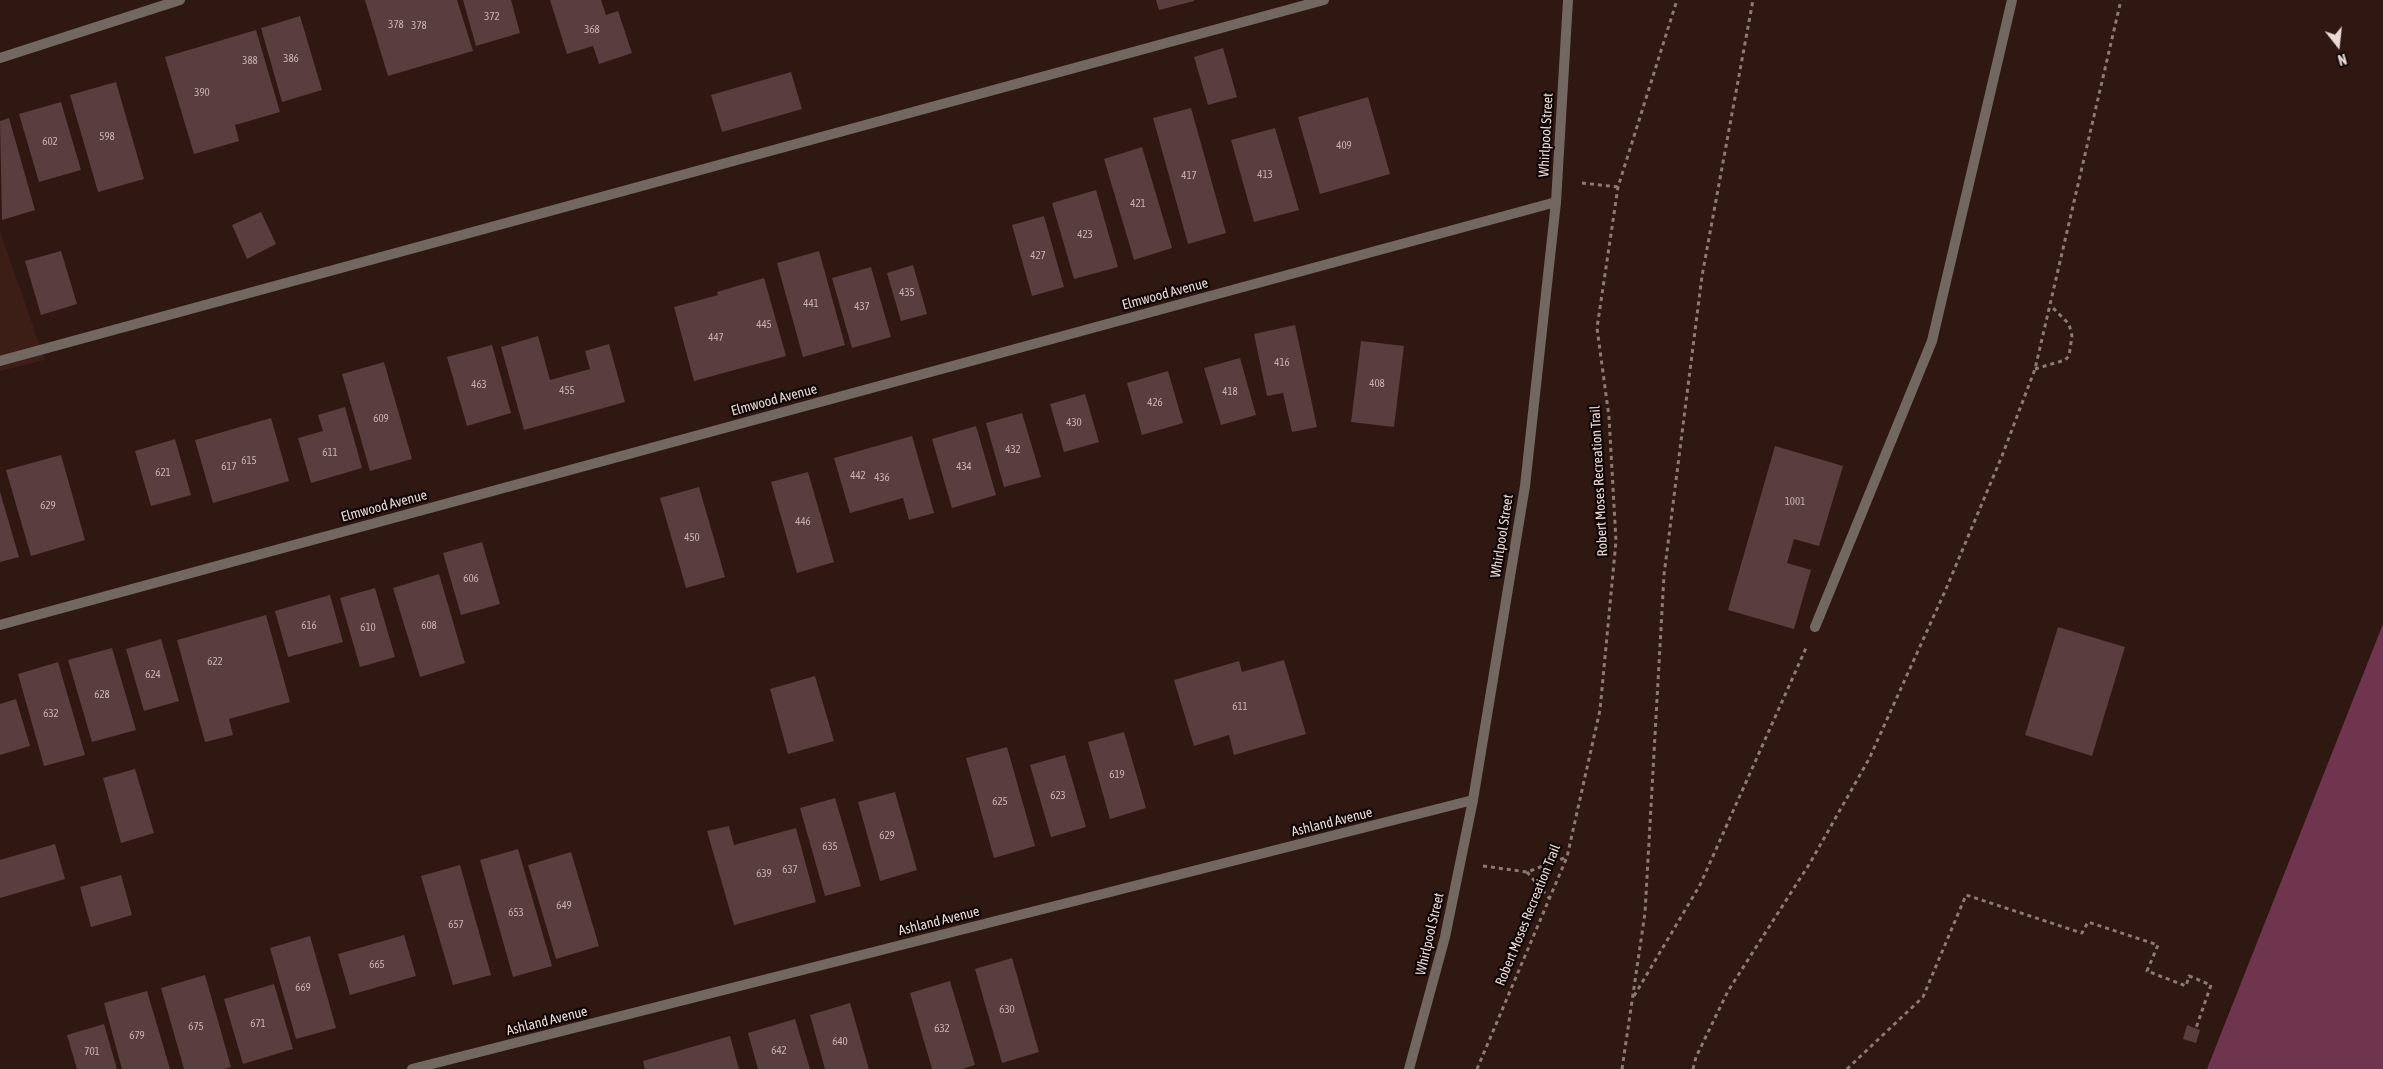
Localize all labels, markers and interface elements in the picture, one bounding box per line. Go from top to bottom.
house number: 372 [484,10,500,24]
house number: 378 [388,18,404,32]
house number: 378 [411,19,427,33]
north arrow [2313,20,2363,70]
house number: 368 [584,23,600,37]
text: N [2336,51,2348,68]
house number: 386 [283,52,299,66]
house number: 388 [242,54,258,68]
house number: 390 [194,86,210,100]
street label: Whirlpool Street [1535,93,1557,177]
house number: 598 [99,130,115,144]
house number: 602 [42,135,58,149]
house number: 409 [1336,139,1352,153]
house number: 413 [1257,168,1273,182]
house number: 417 [1181,169,1197,183]
house number: 421 [1130,197,1146,211]
house number: 423 [1077,228,1093,242]
house number: 427 [1030,249,1046,263]
street label: Elmwood Avenue [1120,274,1210,314]
house number: 435 [899,286,915,300]
house number: 441 [803,297,819,311]
house number: 437 [854,300,870,314]
house number: 445 [756,318,772,332]
house number: 447 [708,331,724,345]
house number: 416 [1274,356,1290,370]
house number: 408 [1369,377,1385,391]
house number: 463 [471,378,487,392]
street label: Elmwood Avenue [729,380,819,420]
house number: 455 [559,384,575,398]
house number: 418 [1222,385,1238,399]
house number: 426 [1147,396,1163,410]
street label: Robert Moses Recreation Trail [1587,405,1611,557]
house number: 609 [373,412,389,426]
house number: 430 [1066,416,1082,430]
house number: 432 [1005,443,1021,457]
house number: 611 [322,446,338,460]
house number: 615 [241,454,257,468]
house number: 617 [221,460,237,474]
house number: 434 [956,460,972,474]
house number: 621 [155,466,171,480]
house number: 442 [850,469,866,483]
house number: 436 [874,471,890,485]
street label: Elmwood Avenue [339,486,429,526]
street label: Whirlpool Street [1487,493,1517,579]
house number: 1001 [1785,495,1805,509]
house number: 629 [40,499,56,513]
house number: 446 [795,515,811,529]
house number: 450 [684,531,700,545]
house number: 606 [463,572,479,586]
house number: 616 [301,619,317,633]
house number: 608 [421,619,437,633]
house number: 610 [360,621,376,635]
house number: 622 [207,655,223,669]
house number: 624 [145,668,161,682]
house number: 628 [94,688,110,702]
house number: 611 [1232,700,1248,714]
house number: 632 [43,707,59,721]
house number: 619 [1109,768,1125,782]
house number: 623 [1050,789,1066,803]
house number: 625 [992,795,1008,809]
street label: Ashland Avenue [1290,804,1374,840]
house number: 629 [879,829,895,843]
house number: 635 [822,840,838,854]
street label: Robert Moses Recreation Trail [1492,842,1564,988]
house number: 637 [782,863,798,877]
house number: 639 [756,867,772,881]
street label: Whirlpool Street [1412,891,1448,977]
house number: 649 [556,899,572,913]
street label: Ashland Avenue [897,903,981,939]
house number: 653 [508,906,524,920]
house number: 657 [448,918,464,932]
house number: 665 [369,958,385,972]
house number: 669 [295,981,311,995]
street label: Ashland Avenue [505,1003,589,1039]
house number: 630 [999,1003,1015,1017]
house number: 671 [250,1017,266,1031]
house number: 675 [188,1020,204,1034]
house number: 632 [934,1022,950,1036]
house number: 679 [129,1029,145,1043]
house number: 640 [832,1035,848,1049]
house number: 642 [771,1044,787,1058]
house number: 701 [84,1045,100,1059]

